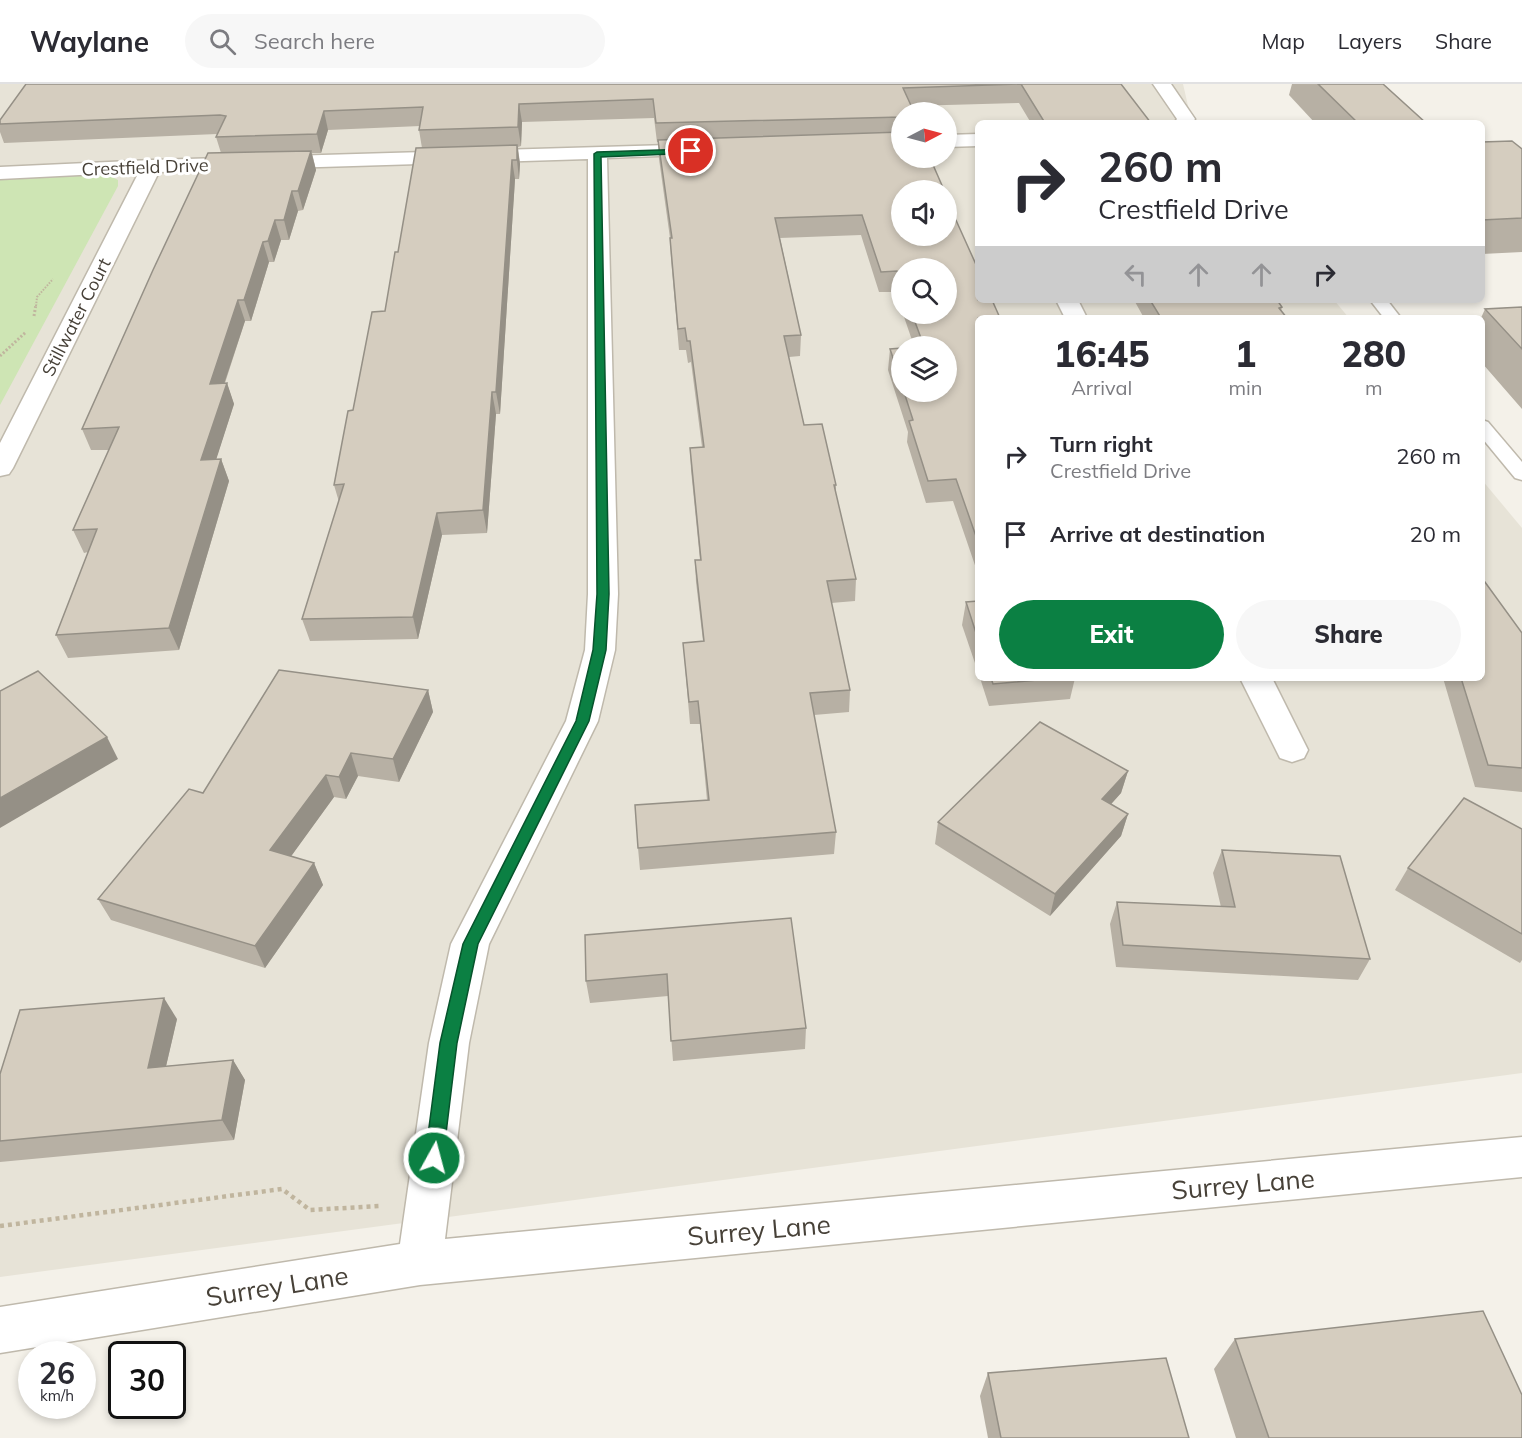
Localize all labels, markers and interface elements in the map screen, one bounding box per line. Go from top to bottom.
search box [185,14,605,68]
text: Waylane [30,24,149,59]
icon: search [206,25,239,58]
text: Search here [254,27,375,55]
text: Map [1262,28,1305,54]
text: Layers [1338,28,1402,54]
text: Share [1435,28,1492,54]
north arrow [891,102,957,168]
map controls [891,102,957,402]
pin [665,125,716,176]
icon: arrive [674,134,707,167]
text: 260 m [1098,140,1223,193]
icon: right [999,144,1077,222]
street label: Crestfield Drive [81,153,209,181]
button: sound [891,180,957,246]
text: Crestfield Drive [1098,192,1289,226]
street label: Stillwater Court [36,254,116,380]
button: search [891,258,957,324]
icon: left [1119,258,1152,291]
icon: ahead [1182,258,1215,291]
icon: ahead [1245,258,1278,291]
icon: right [1308,258,1341,291]
text: 16:45 [1054,331,1150,376]
text: 1 [1235,331,1256,376]
text: 280 [1341,331,1406,376]
button: layers [891,336,957,402]
text: Arrival [1071,375,1132,400]
text: min [1228,375,1263,400]
text: m [1365,375,1383,400]
text: Turn right [1050,430,1153,458]
icon: right [999,440,1032,473]
text: 260 m [1396,442,1461,470]
text: Crestfield Drive [1050,458,1191,483]
icon: arrive [999,518,1032,551]
text: Arrive at destination [1050,520,1265,548]
text: 20 m [1410,520,1461,548]
button: Exit [999,600,1224,669]
button: Share [1236,600,1461,669]
position arrow [402,1126,466,1190]
street label: Surrey Lane [1170,1161,1316,1207]
street label: Surrey Lane [686,1207,832,1253]
street label: Surrey Lane [203,1258,351,1314]
speed limit sign: 30 [108,1341,186,1419]
text: 26 [39,1354,75,1392]
text: km/h [40,1386,74,1405]

